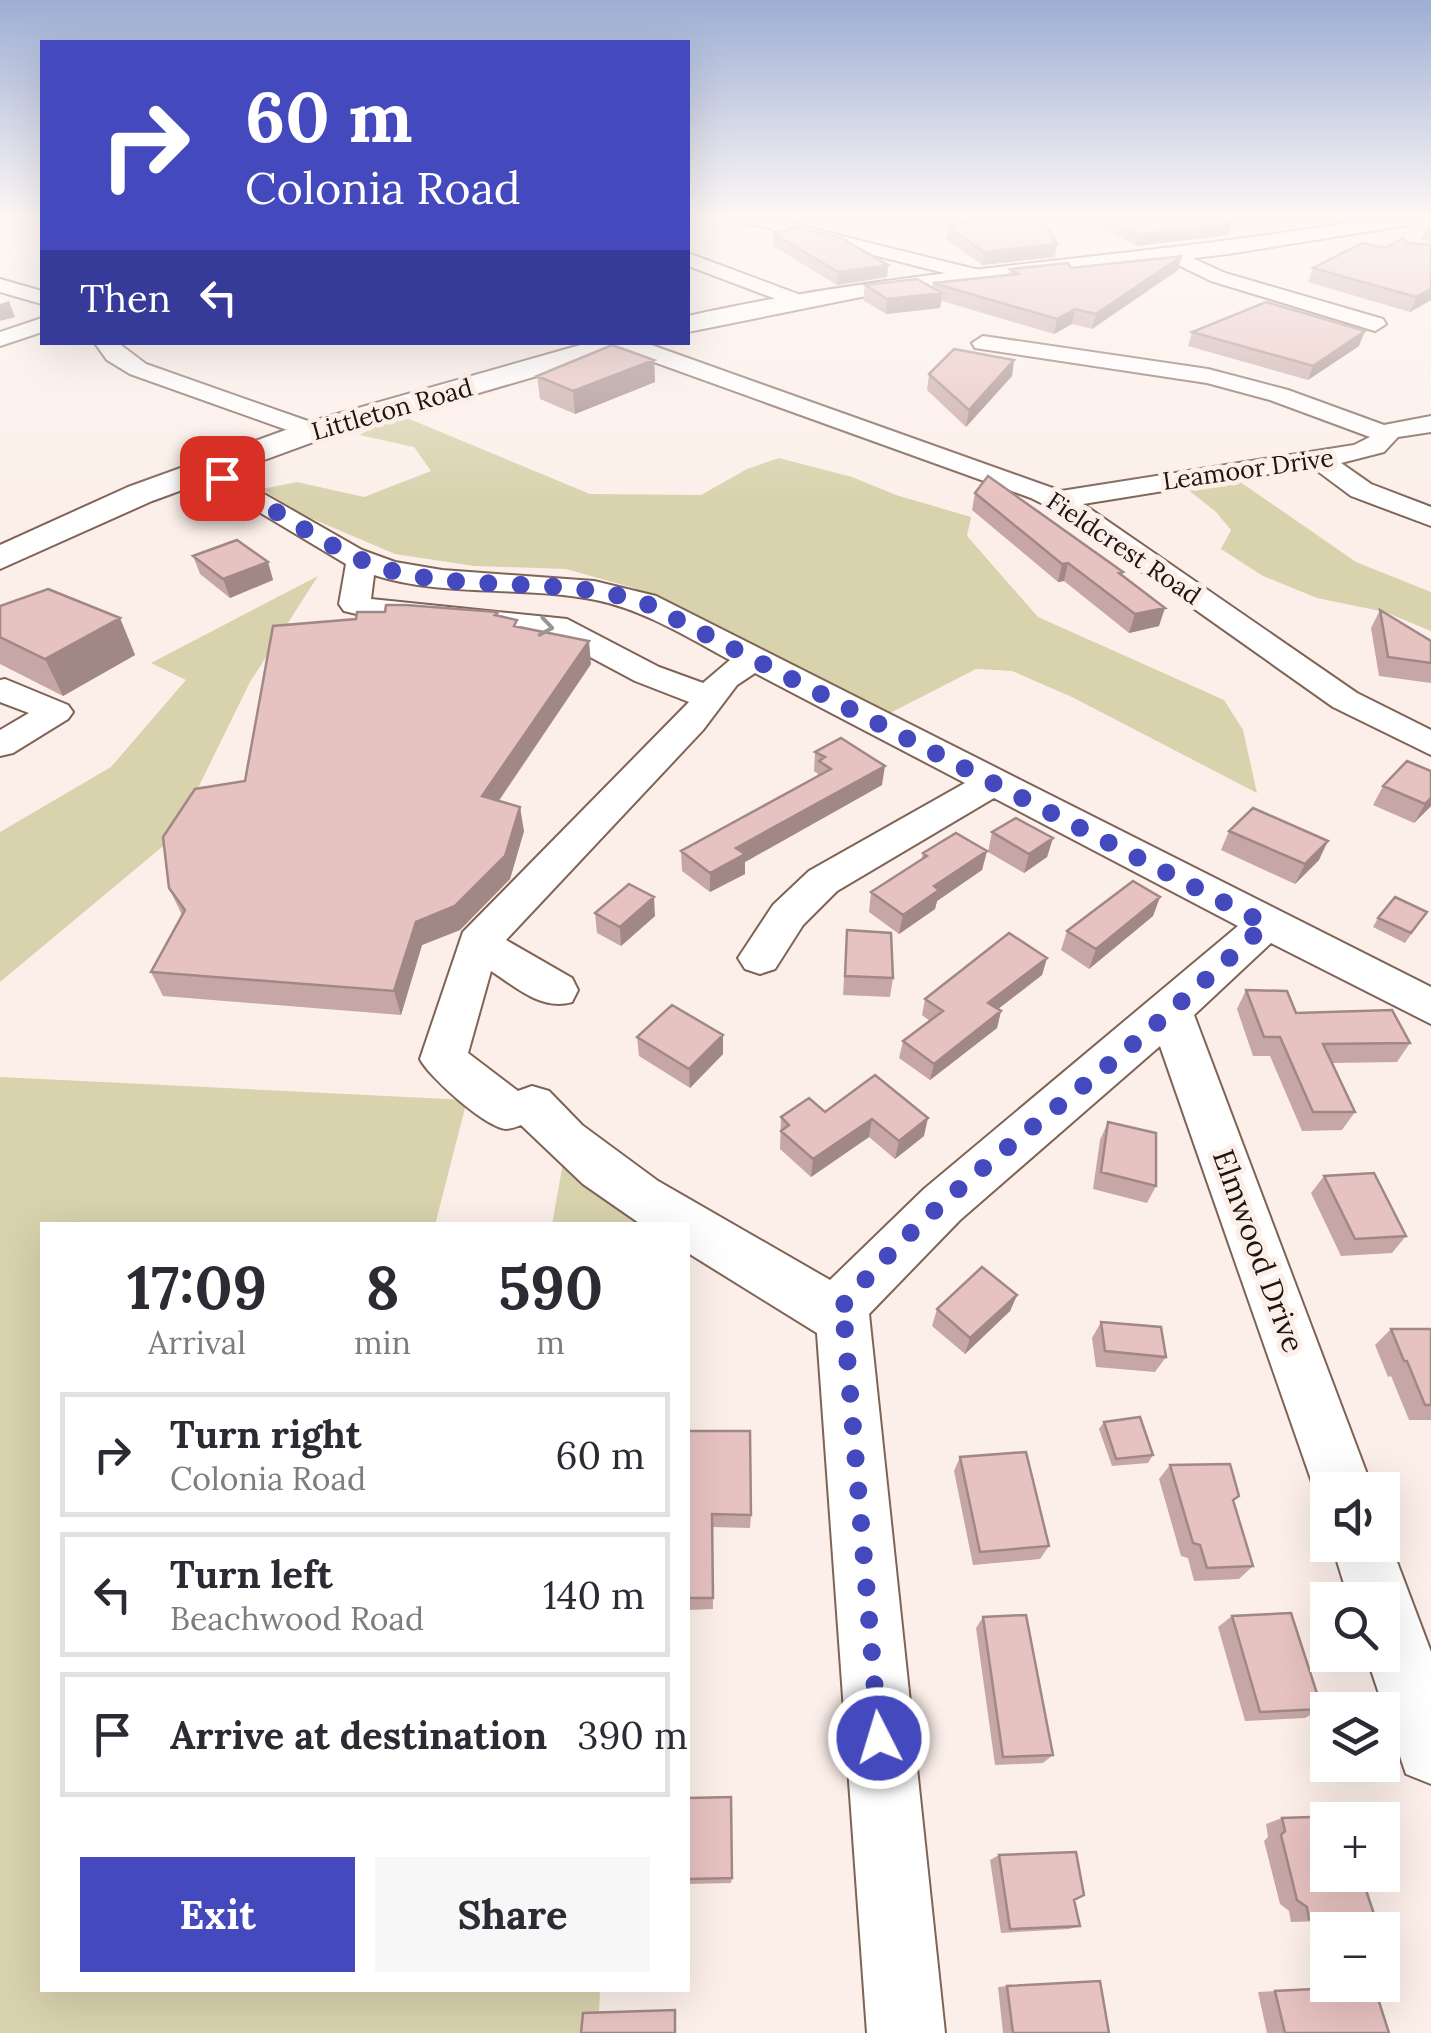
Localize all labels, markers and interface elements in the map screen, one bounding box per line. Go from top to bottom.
text: 60 m [245,72,413,161]
icon: right [80,80,210,210]
text: Colonia Road [245,159,521,216]
icon: left [191,270,246,325]
text: Then [80,274,171,322]
street label: Littleton Road [308,371,476,447]
pin [180,436,265,521]
street label: Leamoor Drive [1160,441,1336,497]
icon: arrive [195,451,250,506]
street label: Fieldcrest Road [1041,485,1207,611]
one-way arrow [538,616,554,637]
street label: Elmwood Drive [1205,1144,1313,1357]
text: 17:09 [127,1249,267,1325]
text: 8 [365,1249,400,1325]
text: 590 [498,1249,603,1325]
text: Arrival [148,1322,246,1363]
text: min [354,1322,411,1363]
text: m [536,1322,565,1363]
text: Turn right [170,1410,361,1458]
icon: right [85,1427,140,1482]
text: 60 m [555,1431,645,1479]
text: Colonia Road [170,1458,366,1499]
map controls [1310,1472,1400,2002]
button: sound [1310,1472,1400,1562]
text: Turn left [170,1550,333,1598]
icon: left [85,1567,140,1622]
text: 140 m [543,1571,645,1619]
button: search [1310,1582,1400,1672]
text: Beachwood Road [170,1598,424,1639]
position arrow [827,1686,931,1790]
button: layers [1310,1692,1400,1782]
icon: arrive [85,1707,140,1762]
text: Arrive at destination [170,1711,547,1759]
text: 390 m [577,1711,688,1759]
button: + [1310,1802,1400,1892]
button: Exit [80,1857,355,1972]
button: Share [375,1857,650,1972]
button: − [1310,1912,1400,2002]

